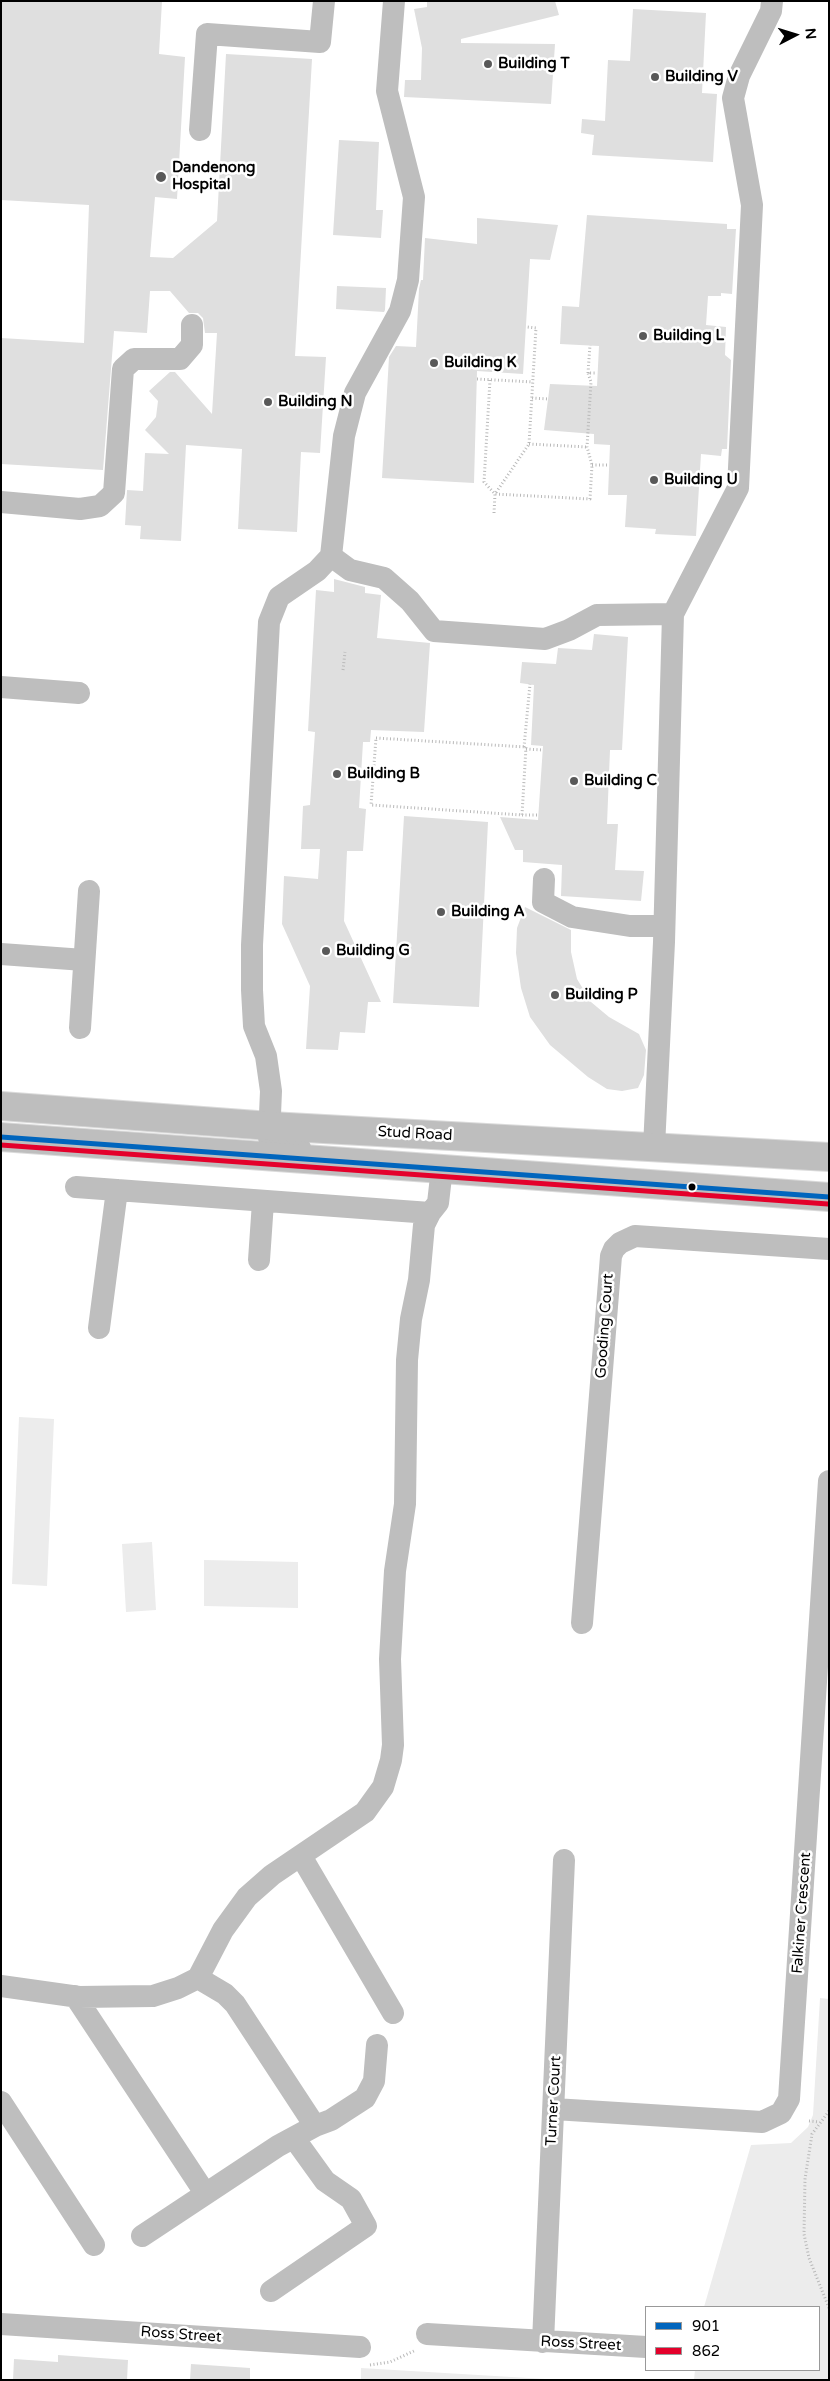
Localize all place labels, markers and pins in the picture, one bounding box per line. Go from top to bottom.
place label: Building T [498,55,570,73]
marker: Building T [482,58,494,70]
place label: Building V [665,68,738,86]
marker: Building V [649,71,661,83]
place label: Dandenong Hospital [172,159,255,194]
marker: Dandenong Hospital [154,170,168,184]
place label: Building L [653,327,724,345]
marker: Building L [637,330,649,342]
place label: Building K [444,354,517,372]
marker: Building K [428,357,440,369]
place label: Building N [278,393,353,411]
marker: Building N [262,396,274,408]
place label: Building U [664,471,738,489]
marker: Building U [648,474,660,486]
place label: Building B [347,765,420,783]
marker: Building B [331,768,343,780]
place label: Building C [584,772,657,790]
marker: Building C [568,775,580,787]
place label: Building A [451,903,525,921]
marker: Building A [435,906,447,918]
place label: Building G [336,942,410,960]
marker: Building G [320,945,332,957]
place label: Building P [565,986,638,1004]
marker: Building P [549,989,561,1001]
unlabelled marker [687,1182,697,1192]

